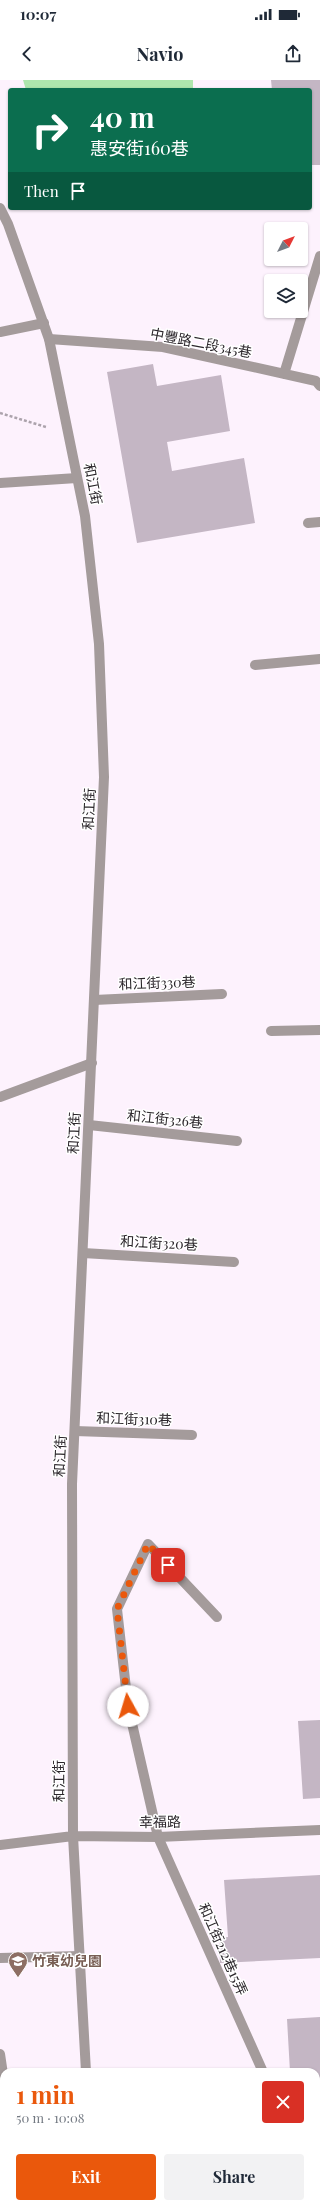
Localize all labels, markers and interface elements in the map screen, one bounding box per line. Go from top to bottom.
text: 10:07 [20,4,56,24]
text: Navio [137,42,183,66]
icon: back [16,43,38,65]
icon: share [282,43,304,65]
text: 40 m [90,98,155,135]
icon: right [24,104,76,156]
text: 惠安街160巷 [90,136,189,160]
icon: arrive [67,180,89,202]
text: Then [24,181,59,201]
north arrow [264,222,308,266]
map controls [264,222,308,318]
button: layers [264,274,308,318]
street label: 中豐路二段345巷 [149,323,253,362]
street label: 和江街 [80,461,107,506]
street label: 和江街 [78,788,99,830]
street label: 和江街330巷 [118,972,196,993]
street label: 和江街326巷 [126,1105,204,1132]
street label: 和江街 [63,1112,84,1154]
street label: 和江街320巷 [120,1231,198,1254]
street label: 和江街310巷 [96,1408,172,1429]
street label: 和江街 [49,1435,70,1477]
pin [151,1548,185,1582]
icon: arrive [157,1554,179,1576]
position arrow [107,1685,149,1727]
street label: 和江街 [49,1760,68,1802]
street label: 幸福路 [139,1812,181,1831]
street label: 和江街212巷15弄 [195,1900,252,1998]
school or university icon: 竹東幼兒園 [7,1950,29,1978]
place label: 竹東幼兒園 [32,1951,102,1970]
text: 1 min [16,2078,75,2110]
button: close [262,2081,304,2123]
text: 50 m · 10:08 [16,2109,85,2126]
button: Exit [16,2154,156,2200]
button: Share [164,2154,304,2200]

